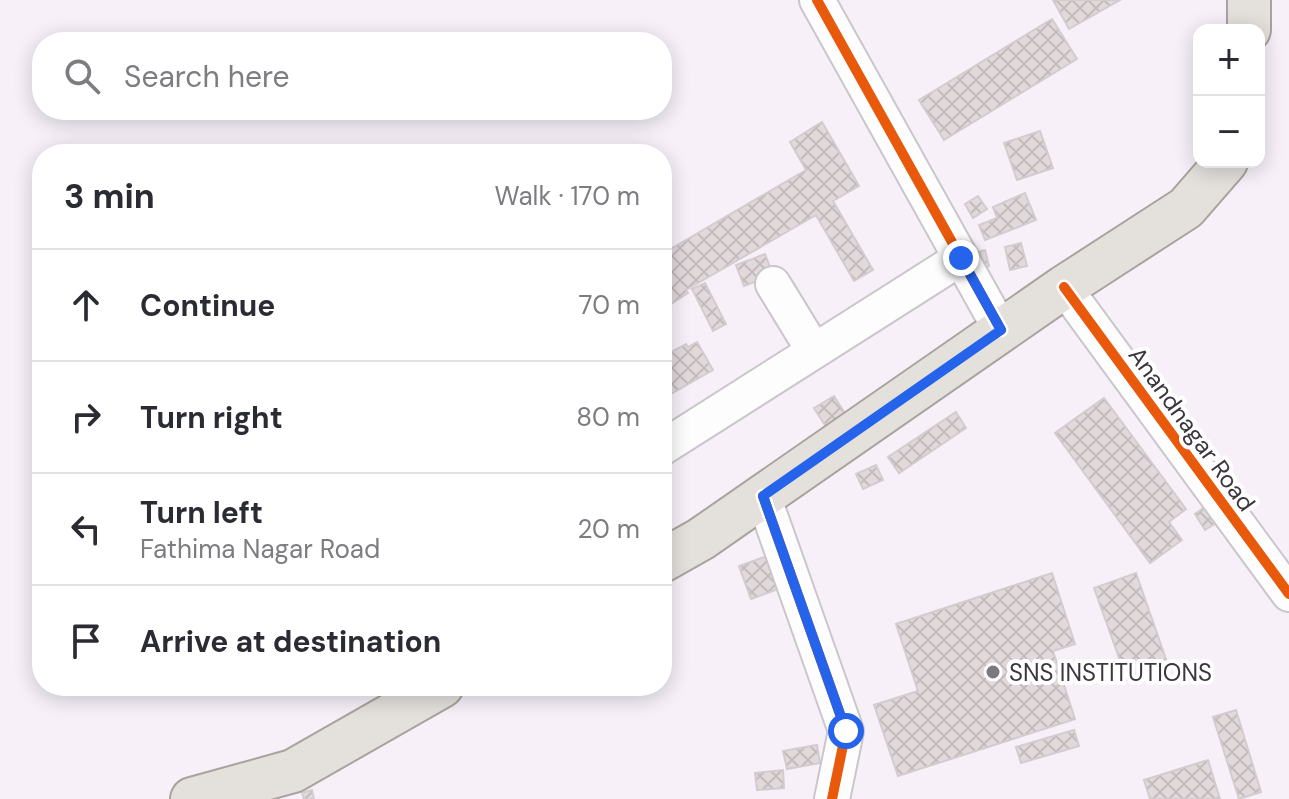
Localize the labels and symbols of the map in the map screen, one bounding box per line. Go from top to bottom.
route end [943,240,979,276]
street label: Anandnagar Road [1122,341,1262,517]
place label: SNS INSTITUTIONS [1009,657,1212,688]
marker: SNS INSTITUTIONS [984,663,1002,681]
route start [828,713,864,749]

